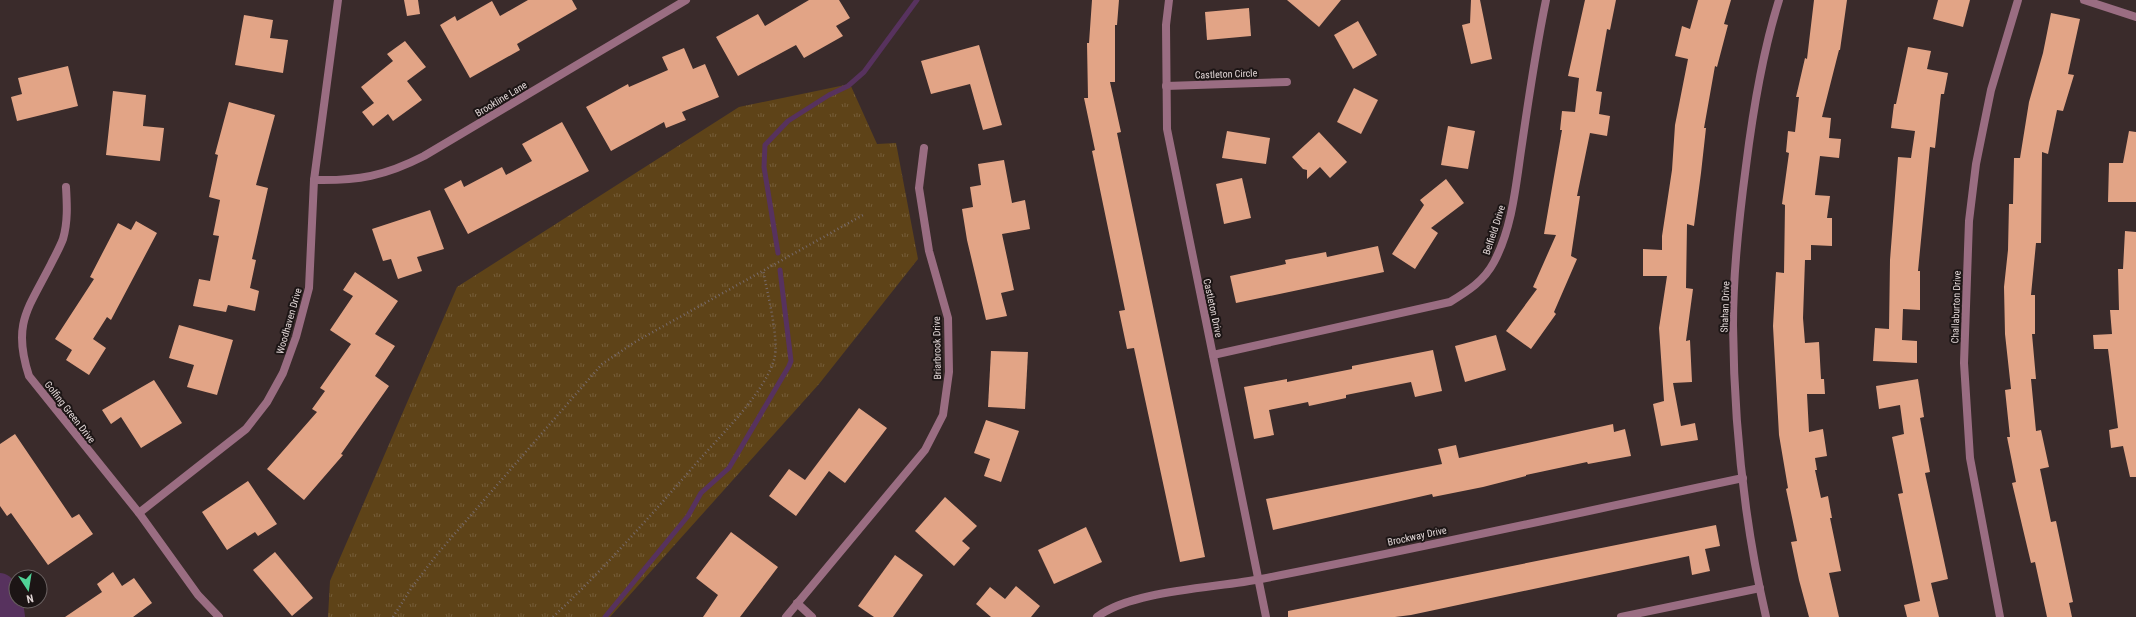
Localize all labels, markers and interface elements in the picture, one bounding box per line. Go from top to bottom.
street label: Castleton Circle [1195,67,1258,81]
street label: Brookline Lane [473,79,529,119]
street label: Belfield Drive [1481,204,1507,256]
street label: Challaburton Drive [1949,270,1963,344]
street label: Castleton Drive [1201,278,1225,339]
street label: Shahan Drive [1719,281,1731,333]
street label: Woodhaven Drive [274,287,304,355]
street label: Briarbrook Drive [931,316,943,380]
street label: Golfing Green Drive [42,379,98,445]
street label: Brockway Drive [1386,524,1448,548]
north arrow [8,569,48,609]
text: N [25,591,35,605]

